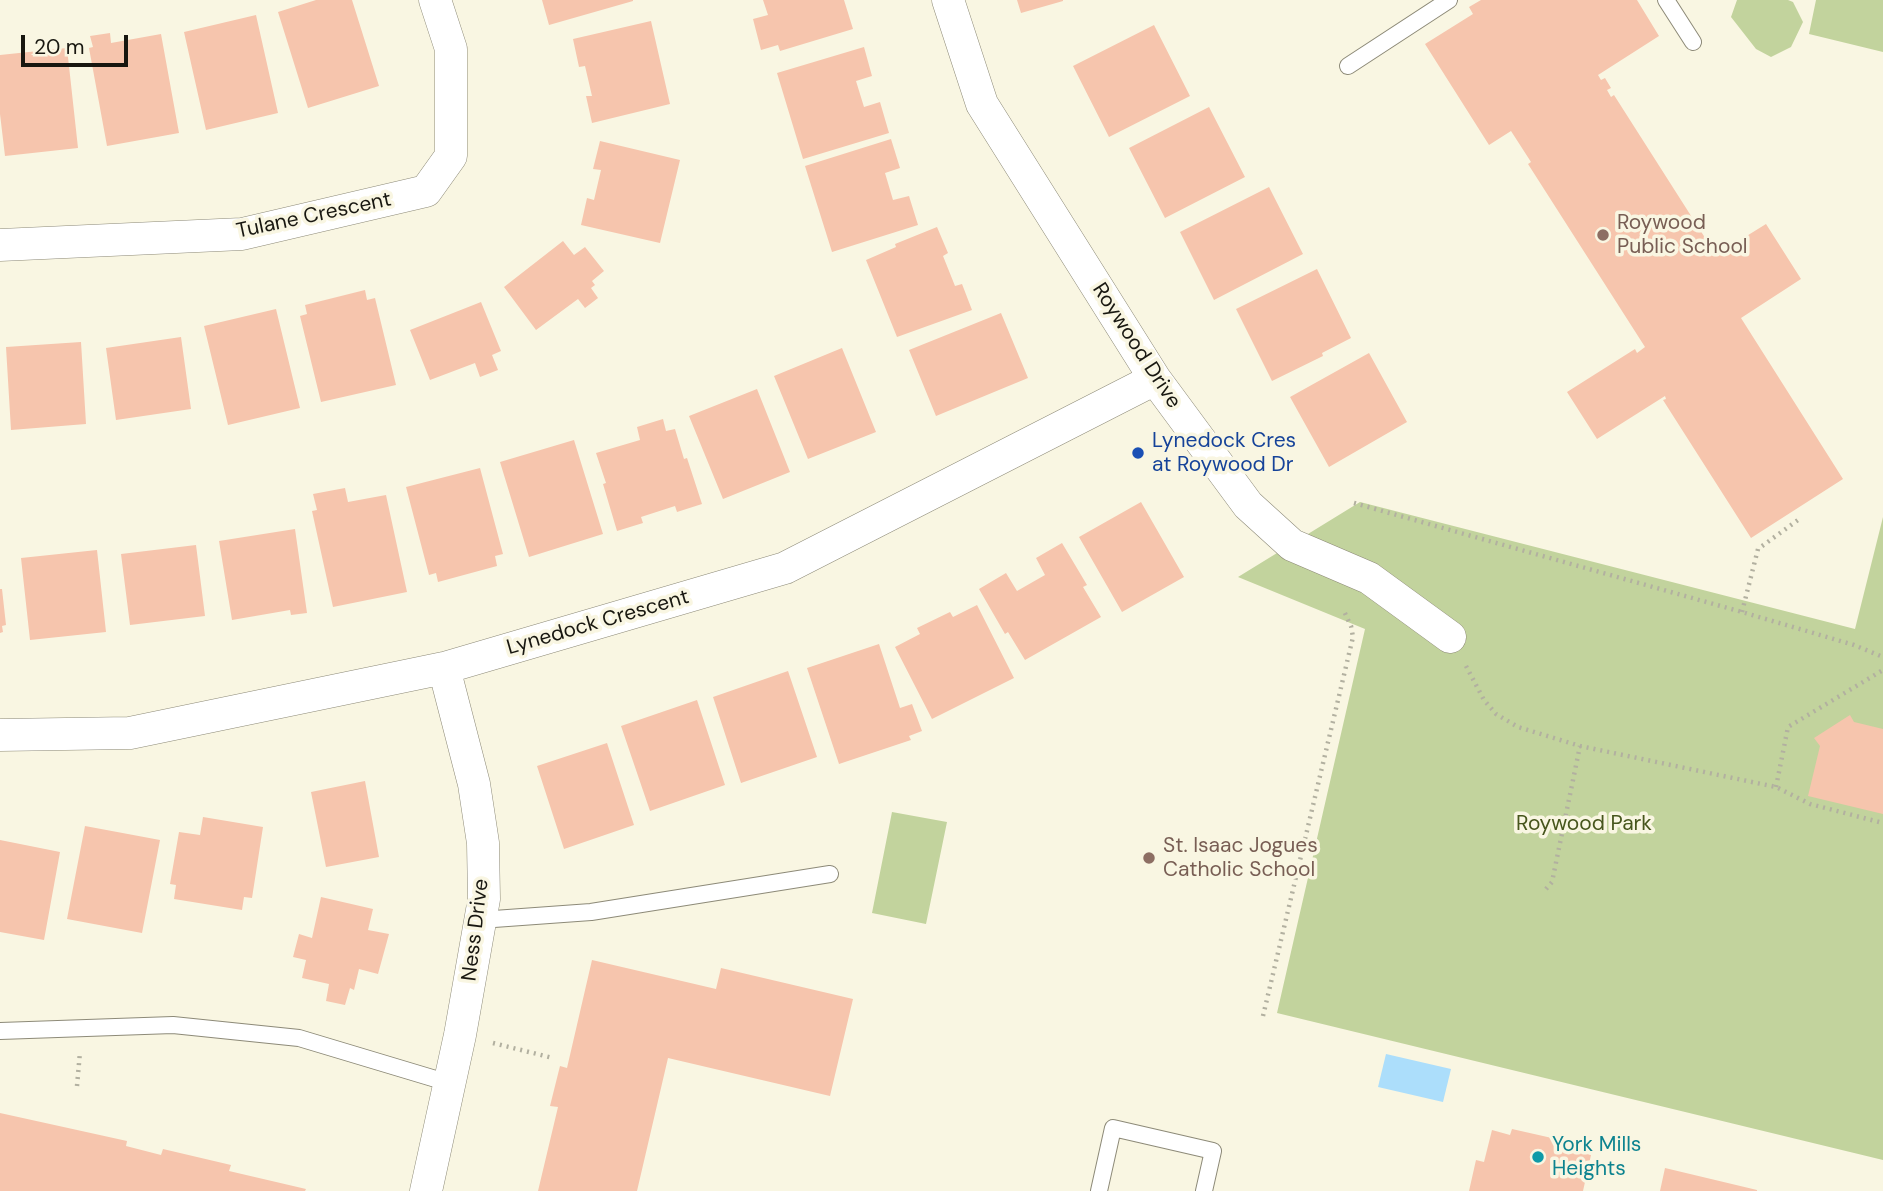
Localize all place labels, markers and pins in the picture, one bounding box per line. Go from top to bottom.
place label: Roywood Public School [1617,210,1748,260]
marker: Roywood Public School [1595,227,1611,243]
place label: Lynedock Cres at Roywood Dr [1152,428,1296,478]
marker: Lynedock Cres at Roywood Dr [1130,445,1146,461]
place label: St. Isaac Jogues Catholic School [1163,833,1318,883]
marker: St. Isaac Jogues Catholic School [1141,850,1157,866]
place label: York Mills Heights [1552,1132,1641,1182]
marker: York Mills Heights [1530,1149,1546,1165]

